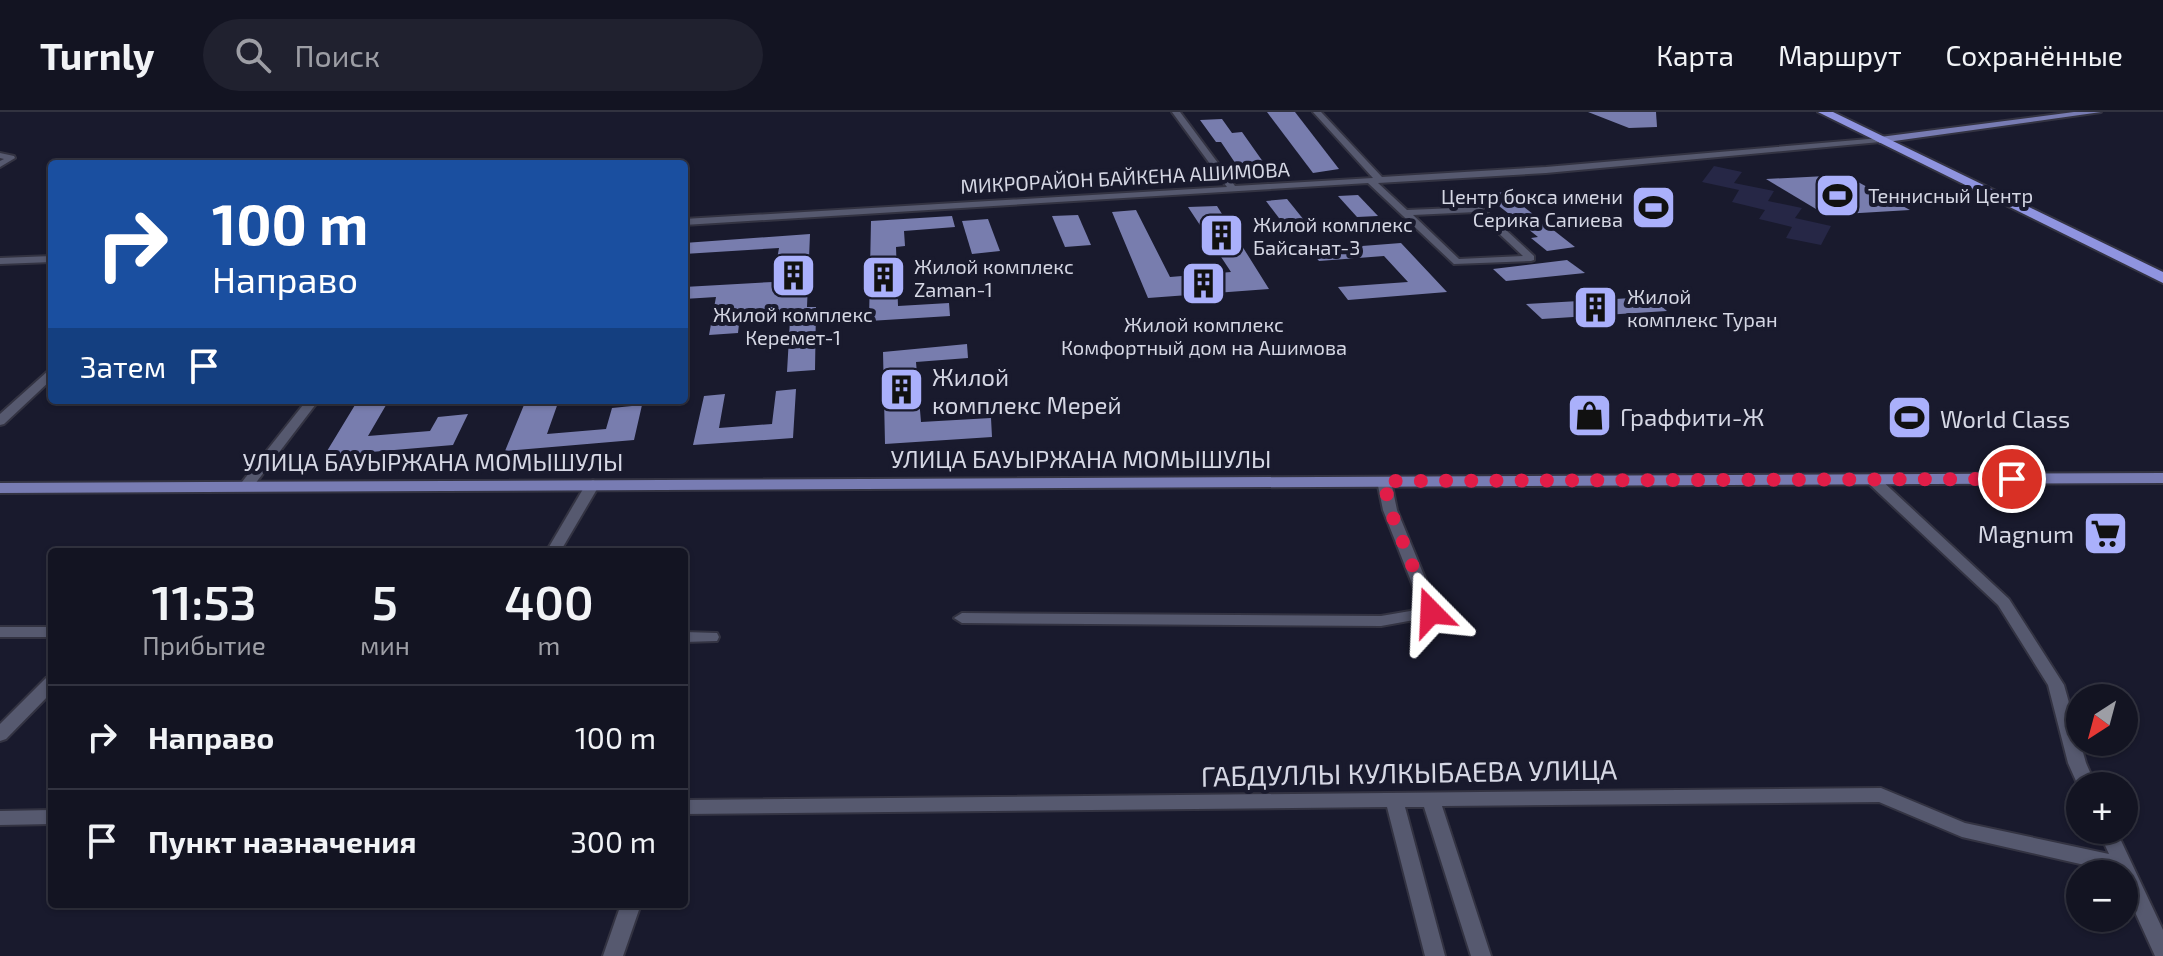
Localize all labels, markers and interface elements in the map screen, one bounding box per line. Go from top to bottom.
search box [203,19,763,91]
text: Turnly [40,32,155,78]
icon: search [231,33,275,77]
text: Поиск [295,37,380,73]
text: Карта [1656,38,1734,72]
text: Маршрут [1778,38,1902,72]
text: Сохранённые [1946,38,2123,72]
street label: МИКРОРАЙОН БАЙКЕНА АШИМОВА [960,156,1291,198]
sports icon: Теннисный Центр [1813,171,1861,219]
place label: Теннисный Центр [1868,183,2033,207]
place label: Центр бокса имени Серика Сапиева [1441,184,1623,231]
sports icon: Центр бокса имени Серика Сапиева [1630,184,1678,232]
text: 100 m [212,189,368,256]
icon: right [80,192,184,296]
building icon: Жилой комплекс Байсанат-3 [1198,212,1246,260]
place label: Жилой комплекс Байсанат-3 [1253,212,1413,259]
building icon: Жилой комплекс Керемет-1 [769,251,817,299]
building icon: Жилой комплекс Zaman-1 [859,254,907,302]
place label: Жилой комплекс Zaman-1 [914,254,1074,301]
text: Направо [212,257,358,300]
building icon: Жилой комплекс Комфортный дом на Ашимова [1180,260,1228,308]
building icon: Жилой комплекс Туран [1572,283,1620,331]
place label: Жилой комплекс Туран [1627,284,1778,332]
place label: Жилой комплекс Керемет-1 [713,302,873,349]
place label: Жилой комплекс Комфортный дом на Ашимова [1061,312,1347,359]
icon: arrive [182,344,226,388]
text: Затем [80,348,166,384]
place label: Жилой комплекс Мерей [932,362,1122,419]
building icon: Жилой комплекс Мерей [877,366,925,414]
shop icon: Граффити-Ж [1565,392,1613,440]
sports icon: World Class [1885,394,1933,442]
place label: Граффити-Ж [1620,402,1764,431]
place label: World Class [1940,404,2070,433]
street label: УЛИЦА БАУЫРЖАНА МОМЫШУЛЫ [891,444,1271,473]
pin [1978,445,2046,513]
street label: УЛИЦА БАУЫРЖАНА МОМЫШУЛЫ [243,447,623,476]
icon: arrive [1990,457,2034,501]
supermarket icon: Magnum [2081,509,2129,557]
place label: Magnum [1978,519,2074,548]
position arrow [1389,570,1473,654]
text: 11:53 [151,572,257,630]
text: 5 [372,572,398,630]
text: 400 [504,572,594,630]
text: Прибытие [142,629,266,660]
text: мин [360,629,410,660]
text: m [538,629,560,660]
north arrow [2066,684,2138,756]
map controls [2066,684,2138,932]
icon: right [80,715,124,759]
text: Направо [148,719,274,755]
text: 100 m [575,719,656,755]
street label: ГАБДУЛЛЫ КУЛКЫБАЕВА УЛИЦА [1200,751,1618,793]
button: + [2066,772,2138,844]
icon: arrive [80,819,124,863]
text: Пункт назначения [148,823,416,859]
text: 300 m [570,823,656,859]
button: − [2066,860,2138,932]

